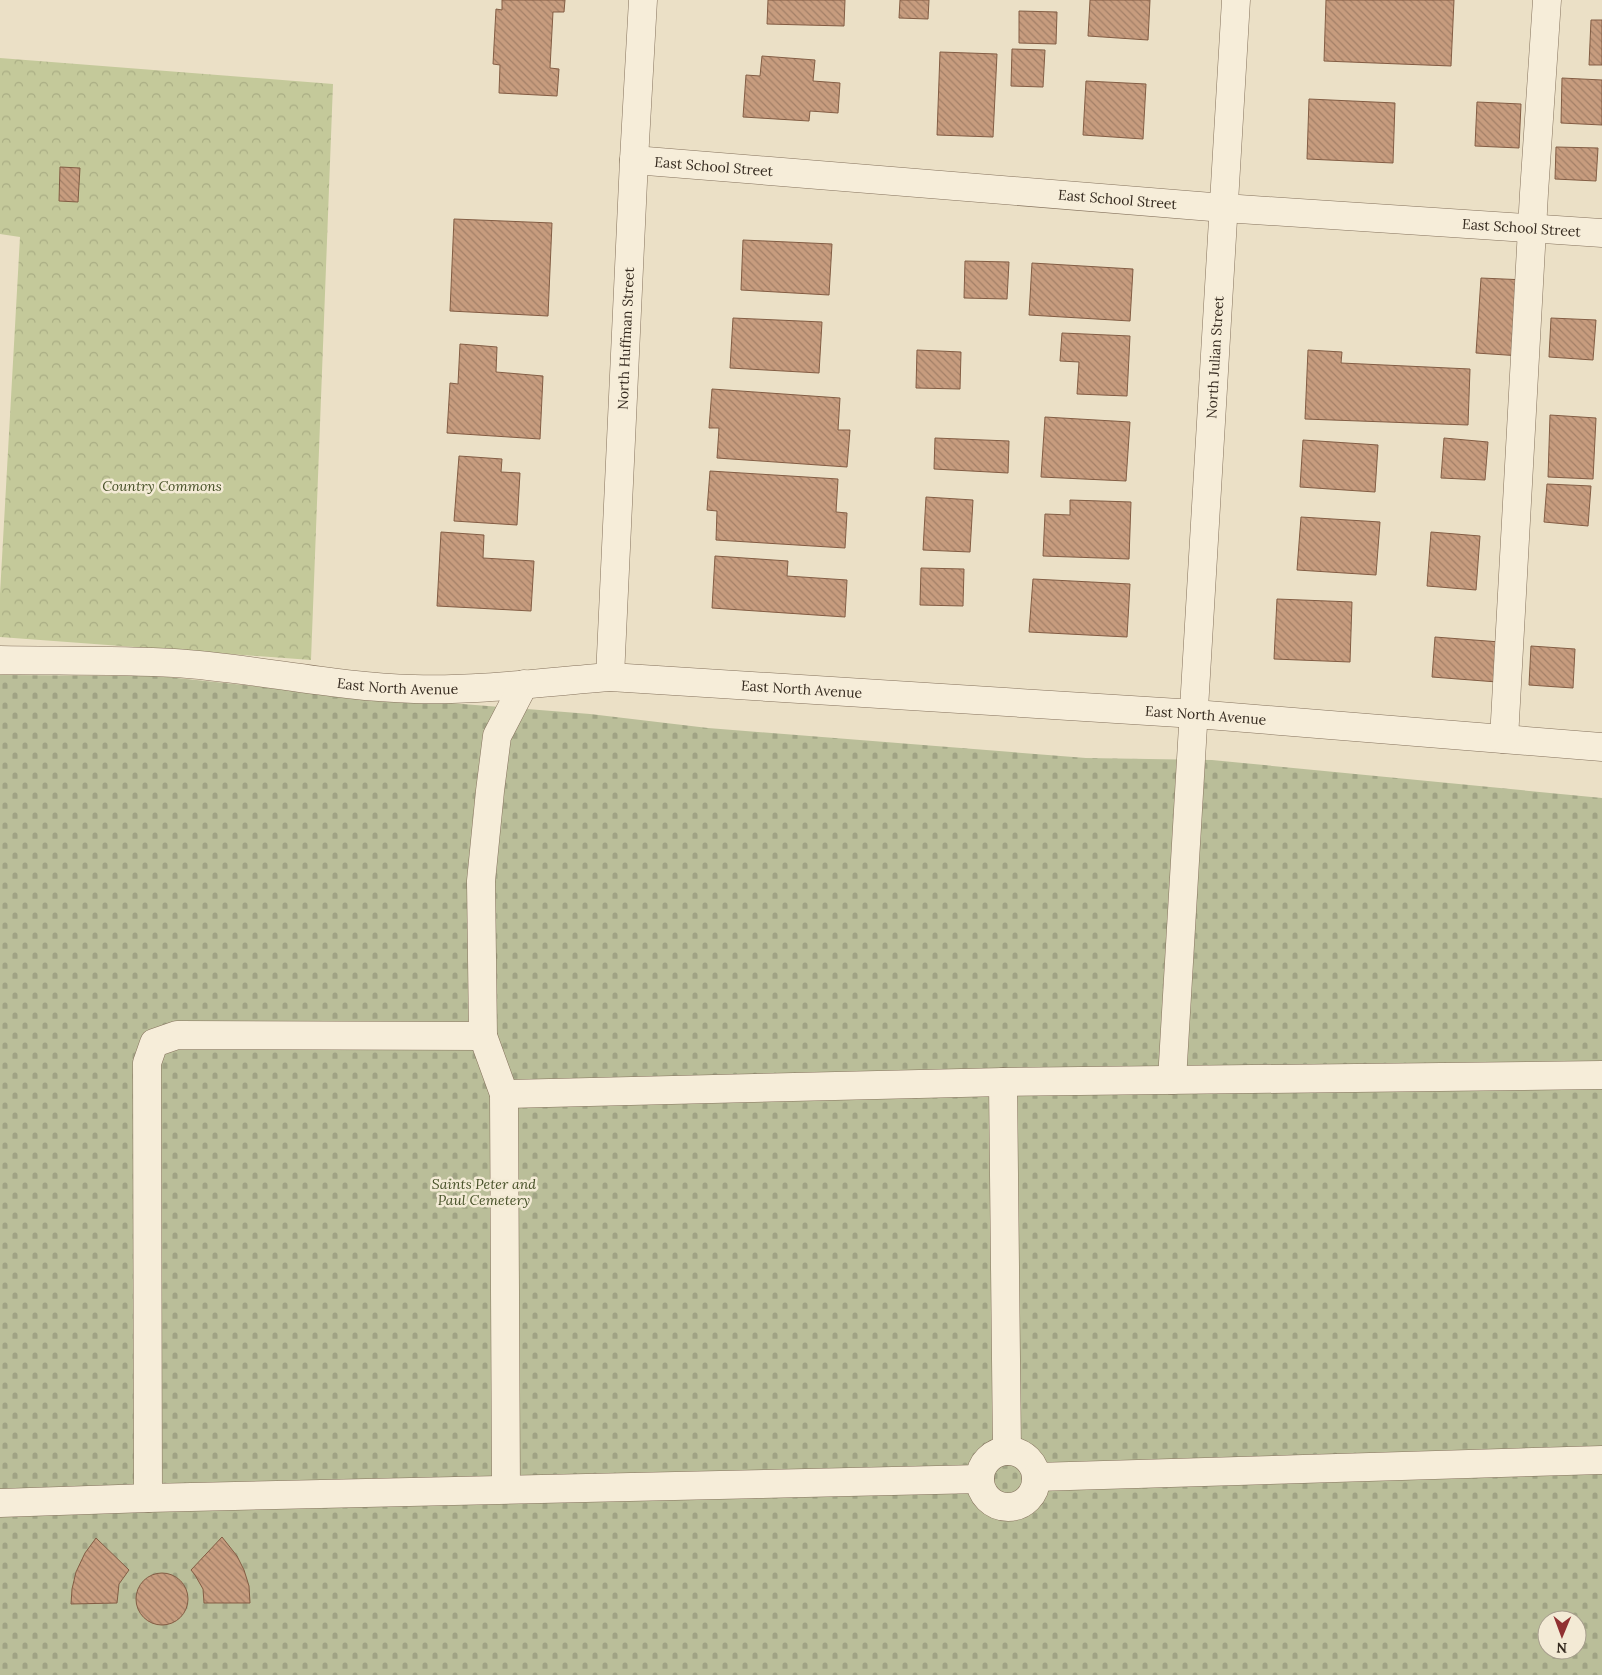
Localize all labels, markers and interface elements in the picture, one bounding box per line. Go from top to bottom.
street label: East School Street [654,153,774,180]
street label: East School Street [1057,186,1178,213]
street label: East School Street [1461,215,1582,241]
street label: North Huffman Street [613,266,638,410]
street label: North Julian Street [1202,295,1227,419]
park label: Country Commons [102,477,222,495]
street label: East North Avenue [336,674,459,698]
street label: East North Avenue [740,676,863,702]
street label: East North Avenue [1145,702,1267,729]
park label: Saints Peter and Paul Cemetery [432,1175,536,1209]
north arrow [1537,1610,1587,1660]
text: N [1556,1639,1567,1657]

